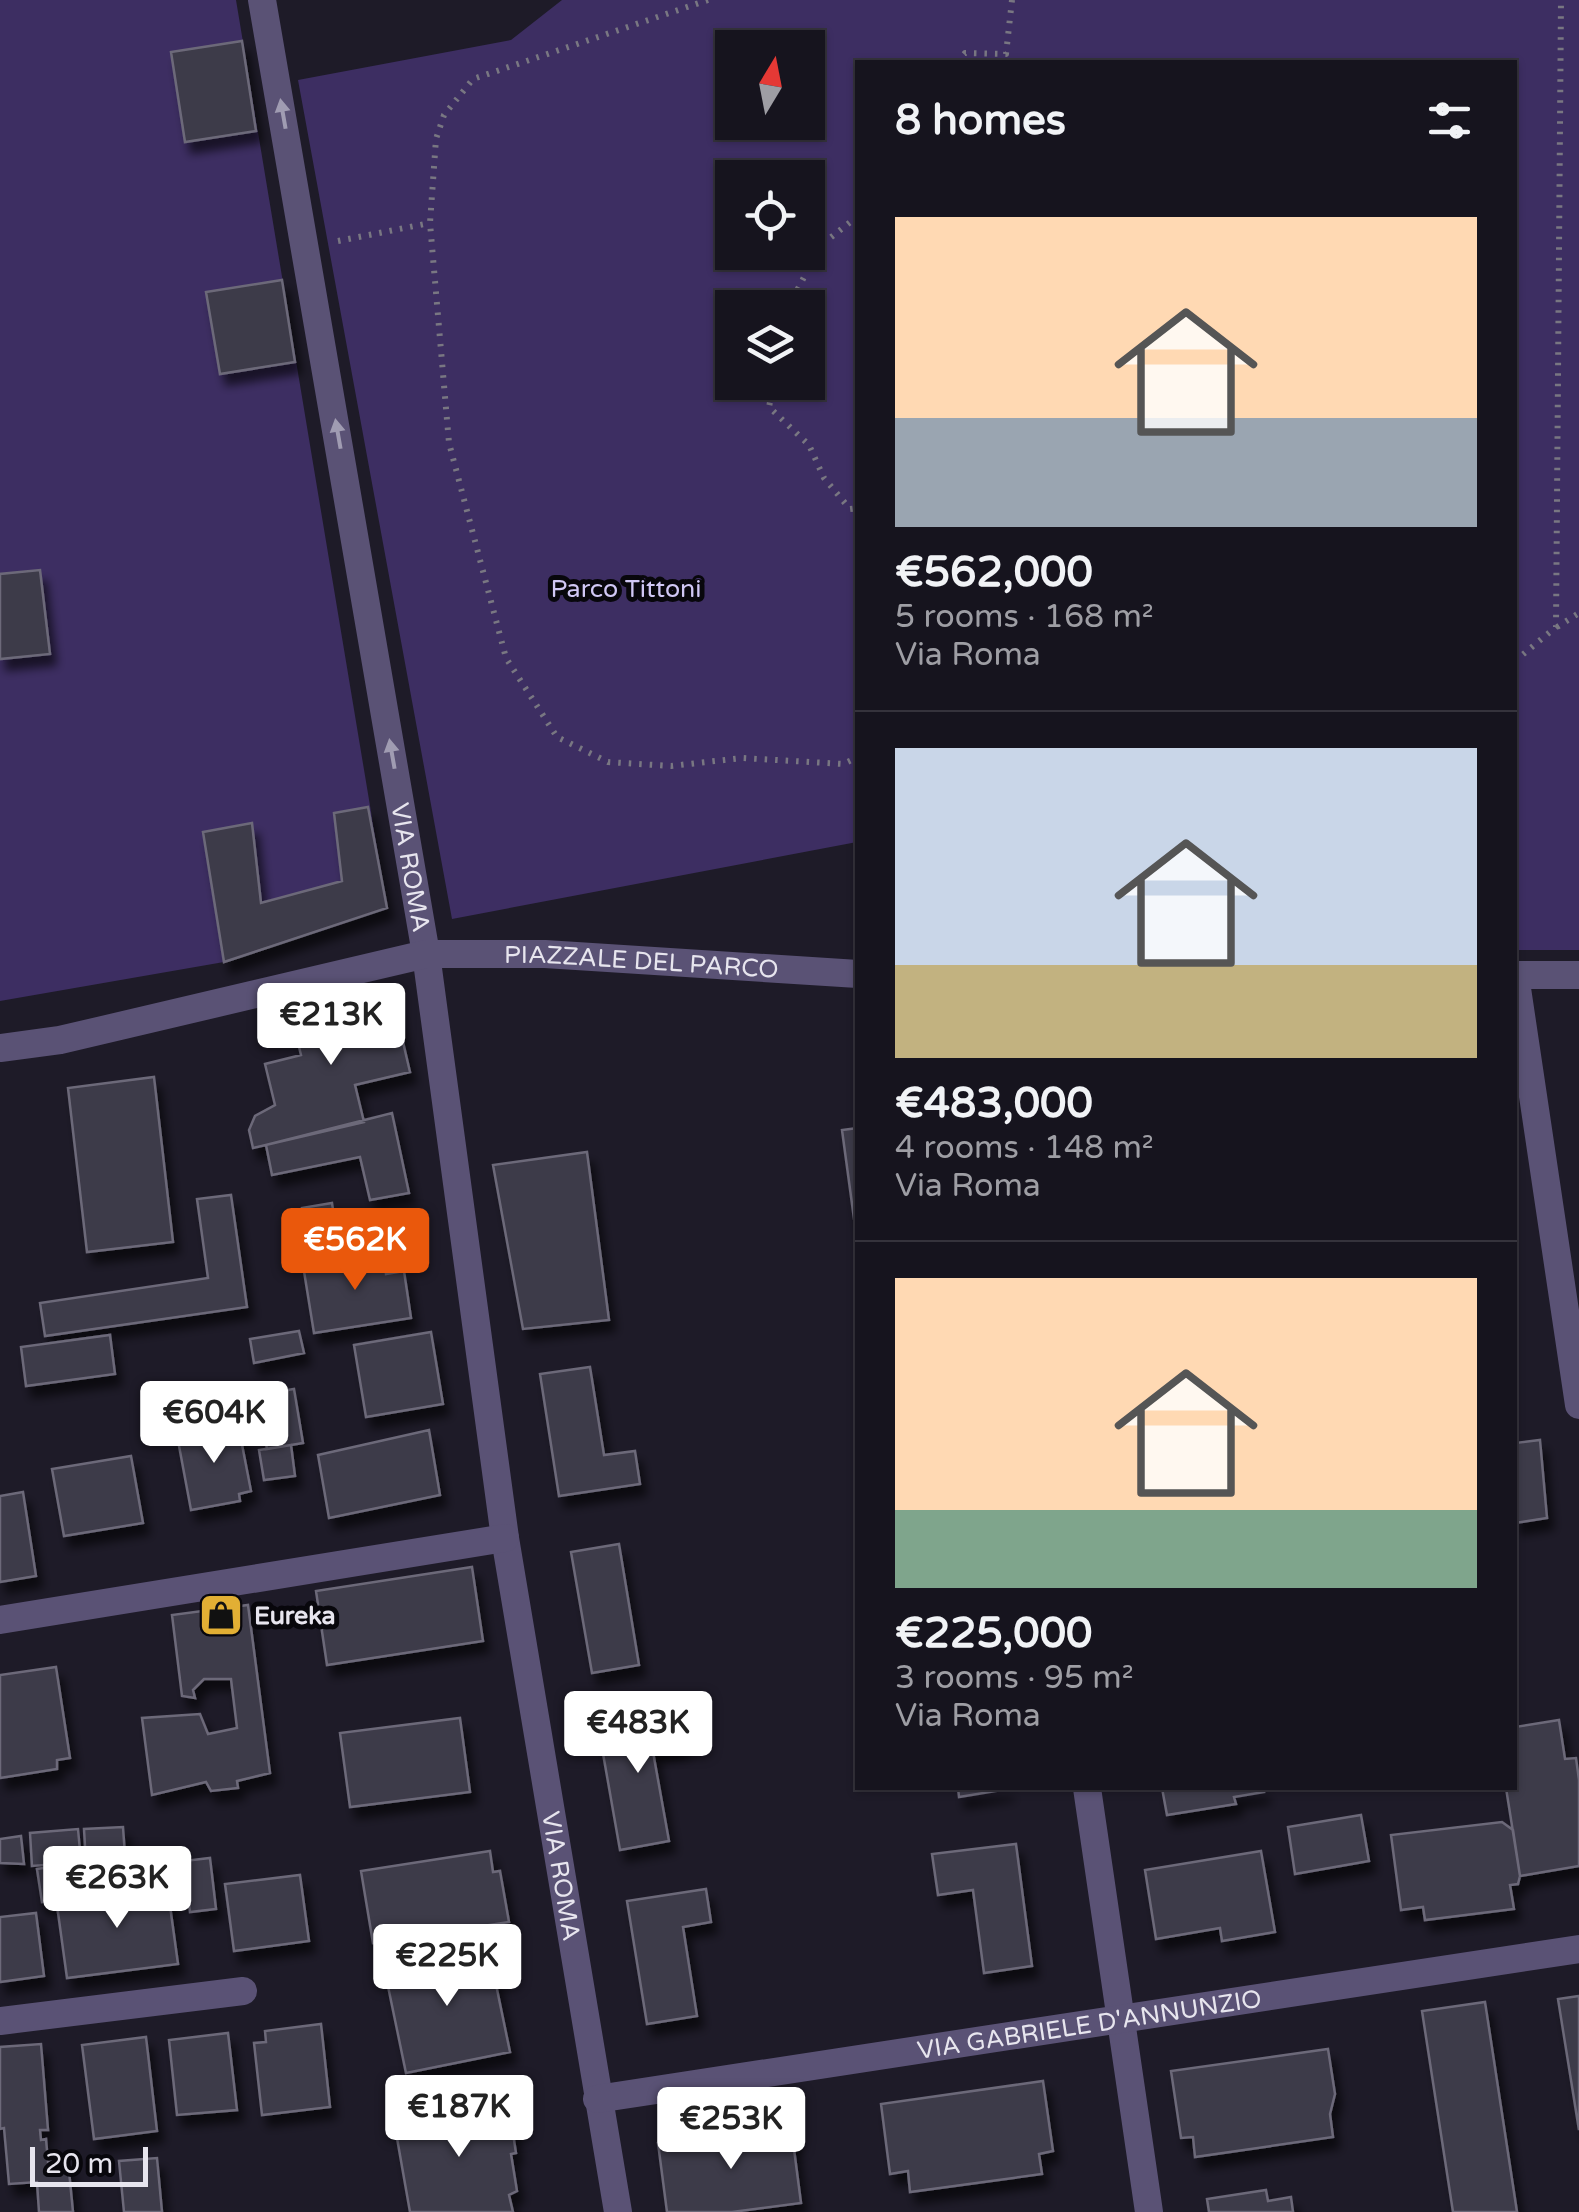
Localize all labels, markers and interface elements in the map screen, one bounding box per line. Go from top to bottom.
north arrow [715,30,825,140]
map controls [715,30,825,400]
icon: filters [1422,93,1477,148]
text: 8 homes [895,95,1066,146]
one-way arrow [275,97,290,129]
button: locate [715,160,825,270]
icon: home [1096,282,1276,462]
button: layers [715,290,825,400]
one-way arrow [330,418,345,449]
text: €562,000 [895,547,1093,598]
park label: Parco Tittoni [550,574,702,604]
text: 5 rooms · 168 m² [895,598,1154,636]
text: Via Roma [895,636,1041,674]
one-way arrow [384,738,399,770]
street label: VIA ROMA [384,801,436,934]
icon: home [1096,813,1276,993]
street label: PIAZZALE DEL PARCO [504,940,779,985]
pin: €213K [261,983,401,1068]
text: €213K [279,996,383,1034]
text: €483,000 [895,1078,1093,1129]
text: 4 rooms · 148 m² [895,1129,1154,1167]
text: Via Roma [895,1167,1041,1205]
pin: €562K [285,1208,425,1293]
text: €562K [303,1221,407,1259]
icon: home [1096,1343,1276,1523]
pin: €604K [144,1381,284,1466]
text: €604K [162,1394,266,1432]
shop icon: Eureka [198,1592,244,1638]
place label: Eureka [254,1601,336,1631]
text: €225,000 [895,1608,1092,1659]
text: 3 rooms · 95 m² [895,1659,1134,1697]
pin: €483K [568,1691,708,1776]
text: Via Roma [895,1697,1041,1735]
text: €483K [586,1704,690,1742]
street label: VIA ROMA [535,1809,586,1943]
pin: €263K [47,1846,187,1931]
text: €263K [65,1859,169,1897]
pin: €225K [377,1924,517,2009]
text: €225K [395,1937,499,1975]
street label: VIA GABRIELE D'ANNUNZIO [915,1984,1264,2066]
pin: €187K [389,2075,529,2160]
pin: €253K [661,2087,801,2172]
text: €187K [407,2088,511,2126]
text: €253K [679,2100,783,2138]
scale bar [30,2142,148,2186]
text: 20 m [45,2147,113,2181]

